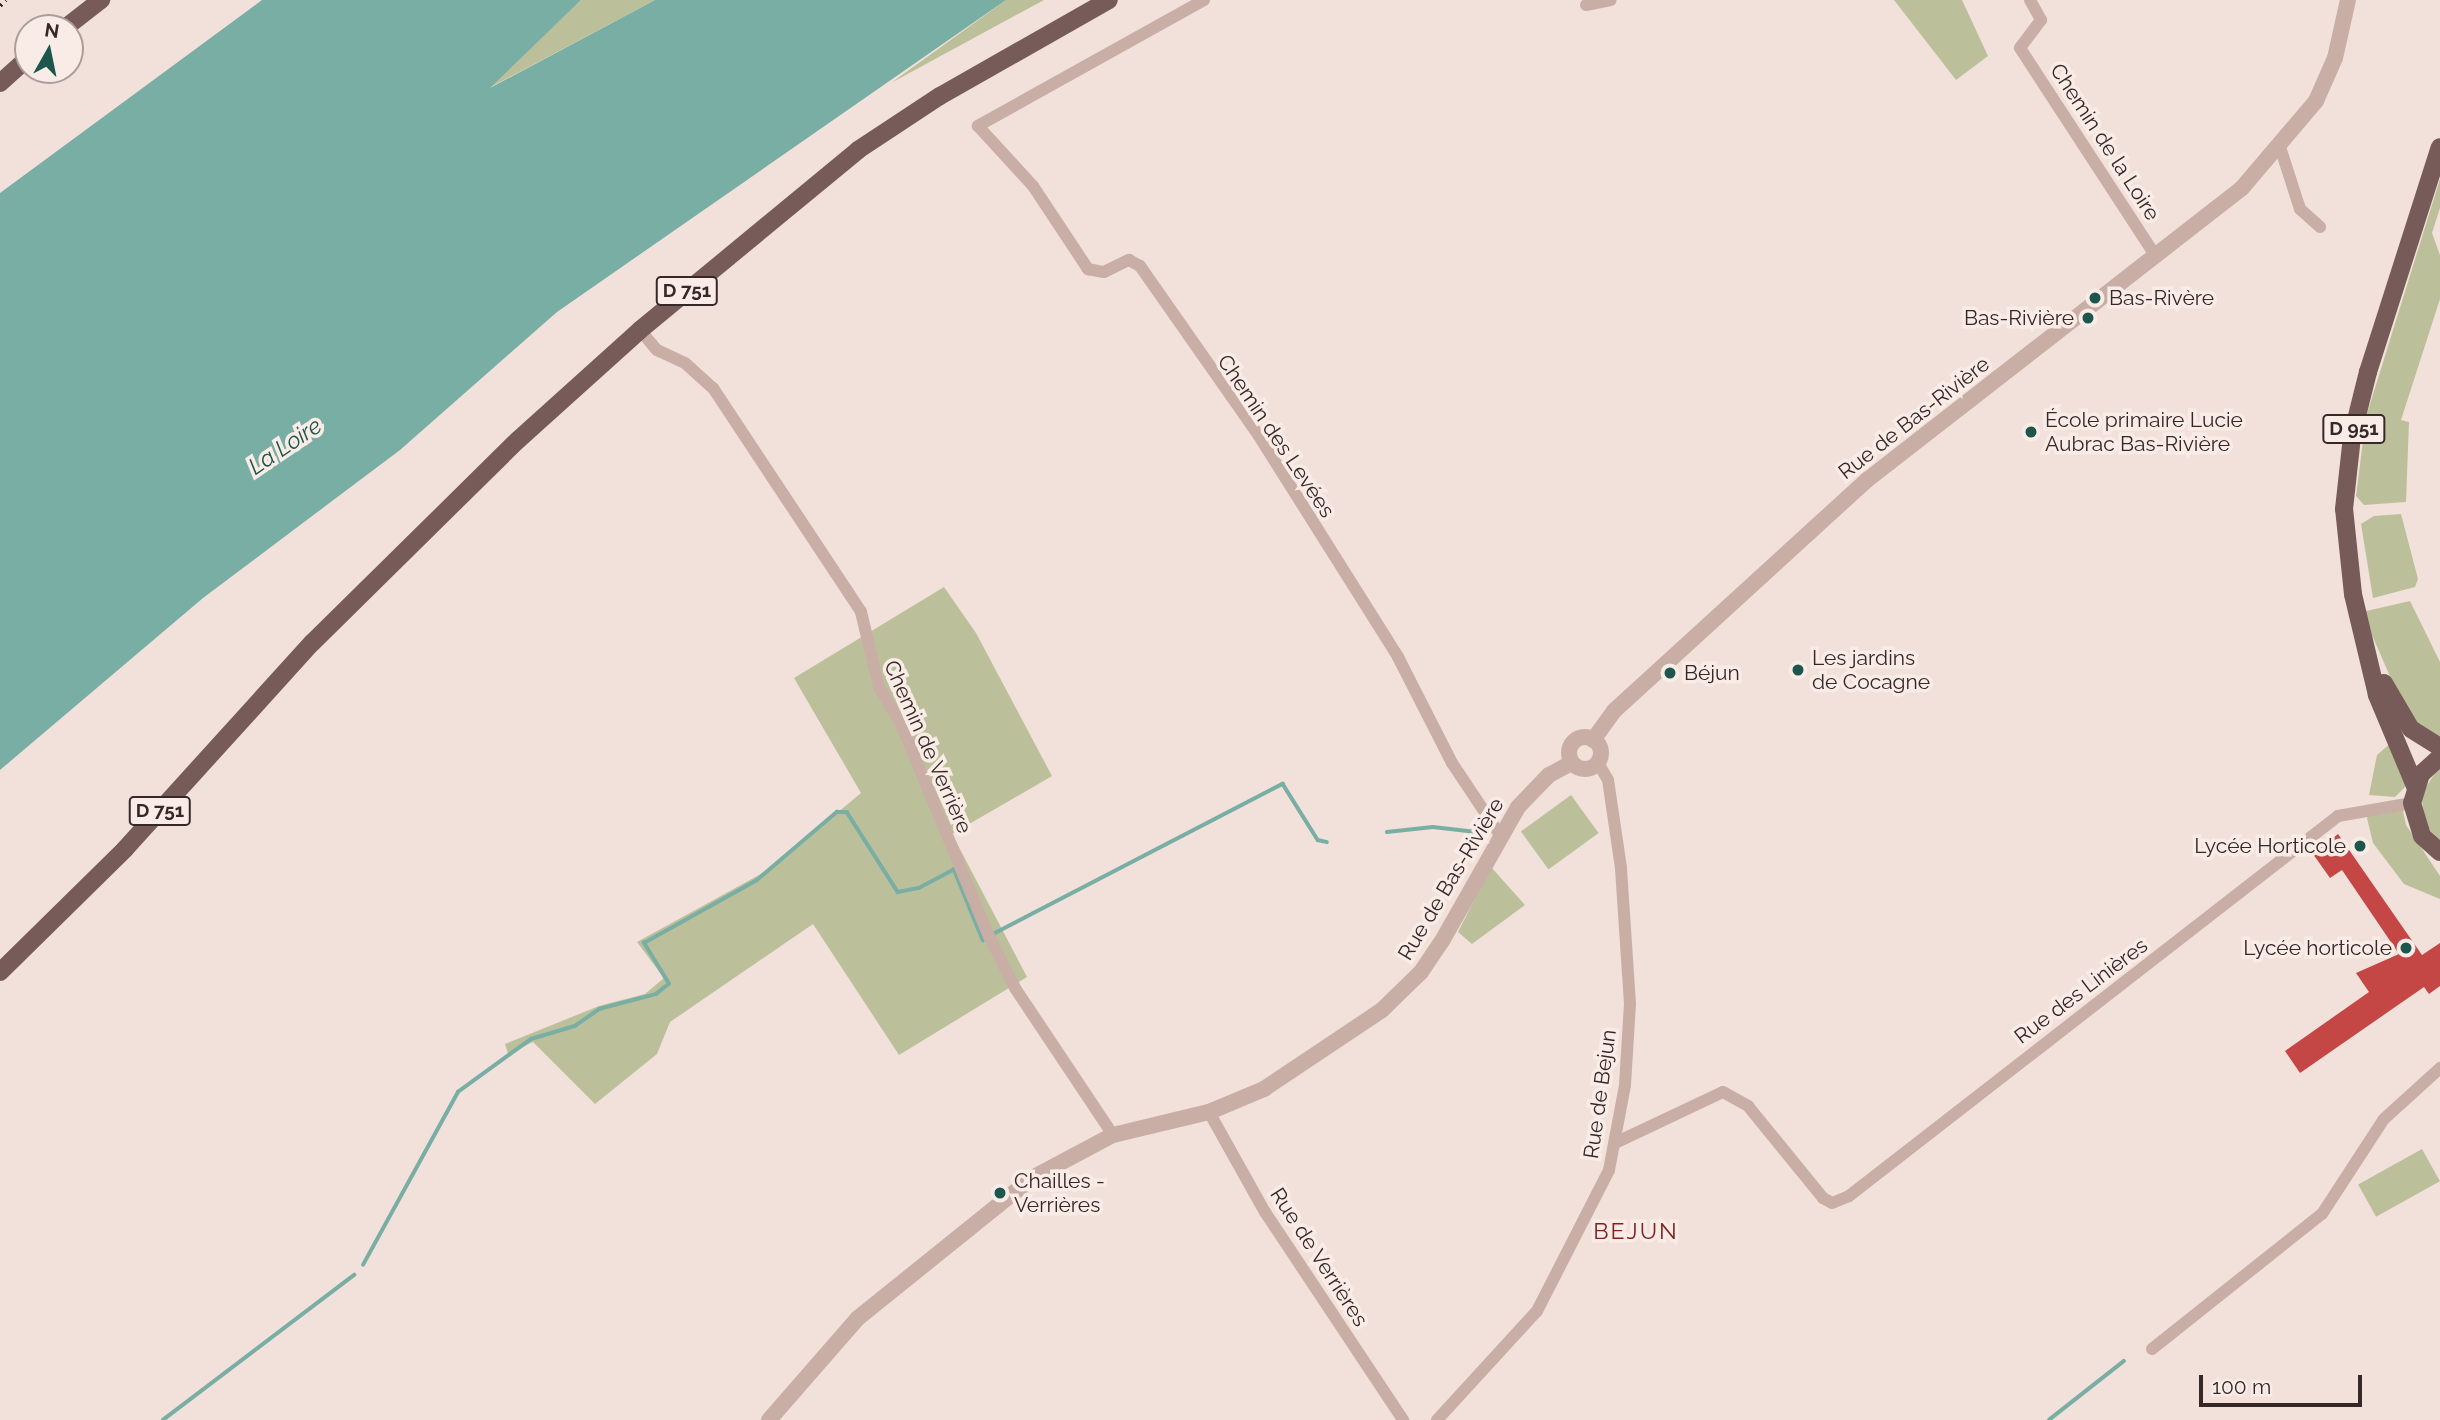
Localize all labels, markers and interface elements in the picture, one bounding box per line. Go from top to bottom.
north arrow [14,14,84,84]
text: N [43,18,61,42]
street label: Chemin de la Loire [2045,59,2165,225]
road number: D 751 [656,276,718,306]
place label: Bas-Rivère [2109,285,2214,311]
marker: Bas-Rivère [2087,290,2103,306]
place label: Bas-Rivière [1964,305,2074,331]
marker: Bas-Rivière [2080,310,2096,326]
street label: Chemin des Levées [1212,350,1340,522]
street label: Rue de Bas-Rivière [1834,351,1994,485]
place label: École primaire Lucie Aubrac Bas-Rivière [2045,407,2243,457]
water label: La Loire [243,412,327,480]
road number: D 951 [2321,414,2387,444]
marker: École primaire Lucie Aubrac Bas-Rivière [2023,424,2039,440]
place label: Les jardins de Cocagne [1812,645,1930,695]
street label: Chemin de Verrière [878,656,978,838]
place label: Béjun [1684,660,1740,686]
marker: Les jardins de Cocagne [1790,662,1806,678]
marker: Béjun [1662,665,1678,681]
street label: Rue de Bas-Rivière [1393,793,1509,965]
road number: D 751 [128,796,192,826]
place label: Lycée Horticole [2194,833,2346,859]
marker: Lycée Horticole [2352,838,2368,854]
street label: Rue des Linières [2010,933,2152,1049]
place label: Lycée horticole [2243,935,2392,961]
marker: Lycée horticole [2398,940,2414,956]
street label: Rue de Bejun [1578,1028,1622,1160]
place label: Chailles - Verrières [1014,1168,1105,1218]
street label: Rue de Verrières [1265,1183,1373,1331]
marker: Chailles - Verrières [992,1185,1008,1201]
district label: BEJUN [1594,1217,1678,1245]
scale bar [2202,1360,2365,1404]
text: 100 m [2212,1374,2271,1399]

